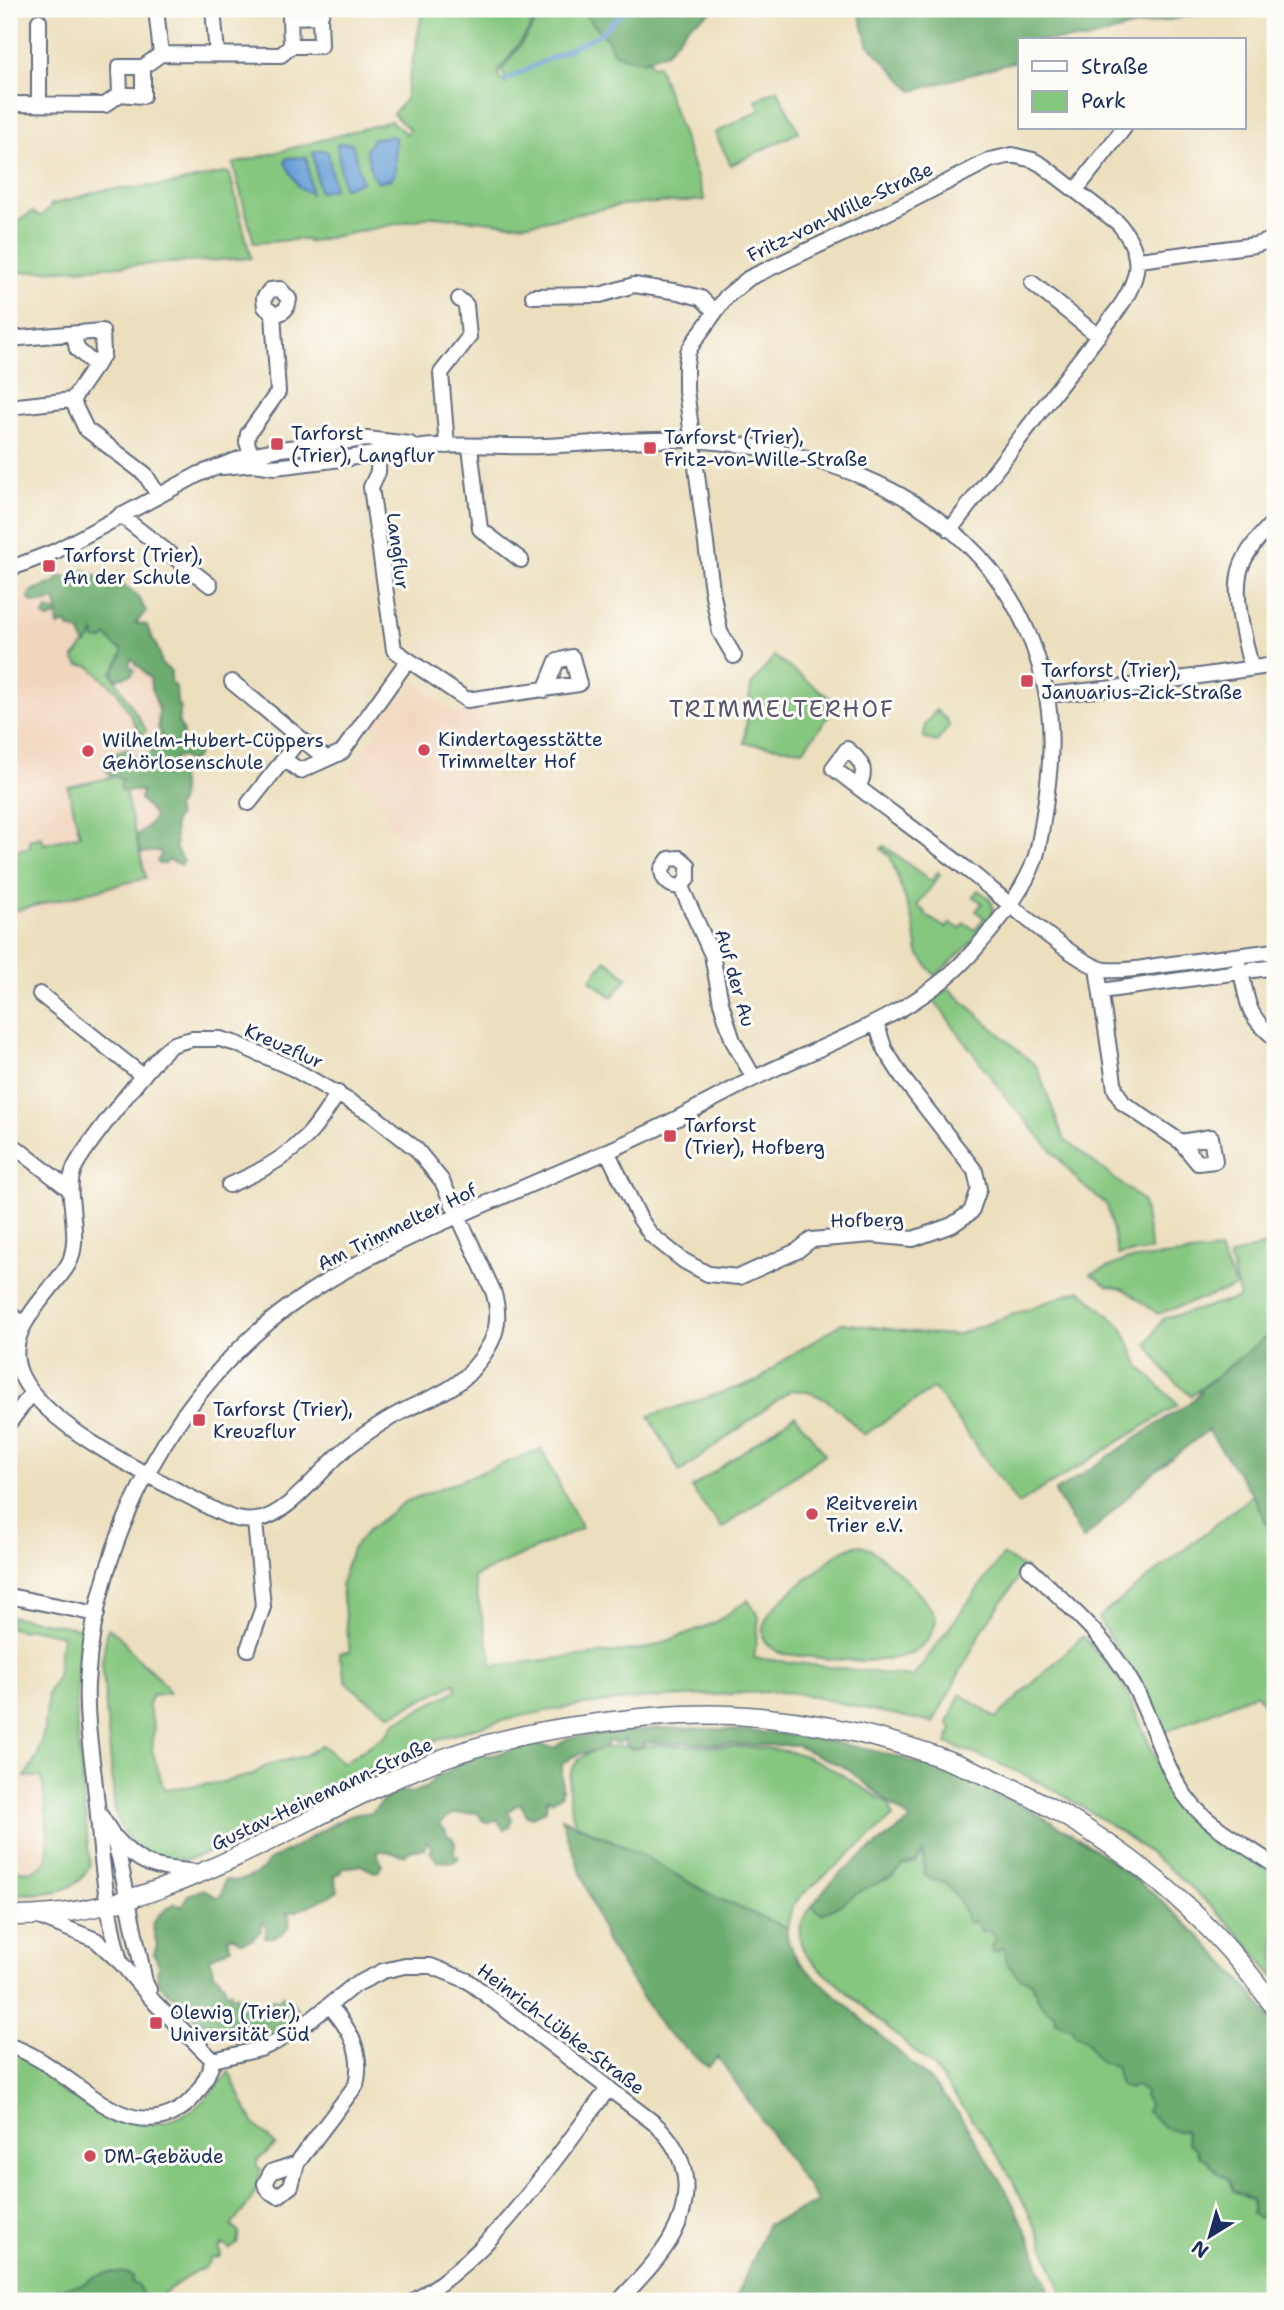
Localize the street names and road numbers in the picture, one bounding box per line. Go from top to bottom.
street label: Fritz-von-Wille-Straße [743,156,937,268]
street label: Langflur [381,511,415,591]
street label: Auf der Au [709,926,761,1030]
street label: Kreuzflur [241,1018,327,1074]
street label: Am Trimmelter Hof [313,1177,482,1276]
street label: Hofberg [830,1207,904,1233]
street label: Gustav-Heinemann-Straße [207,1732,437,1856]
street label: Heinrich-Lübke-Straße [472,1958,650,2100]

